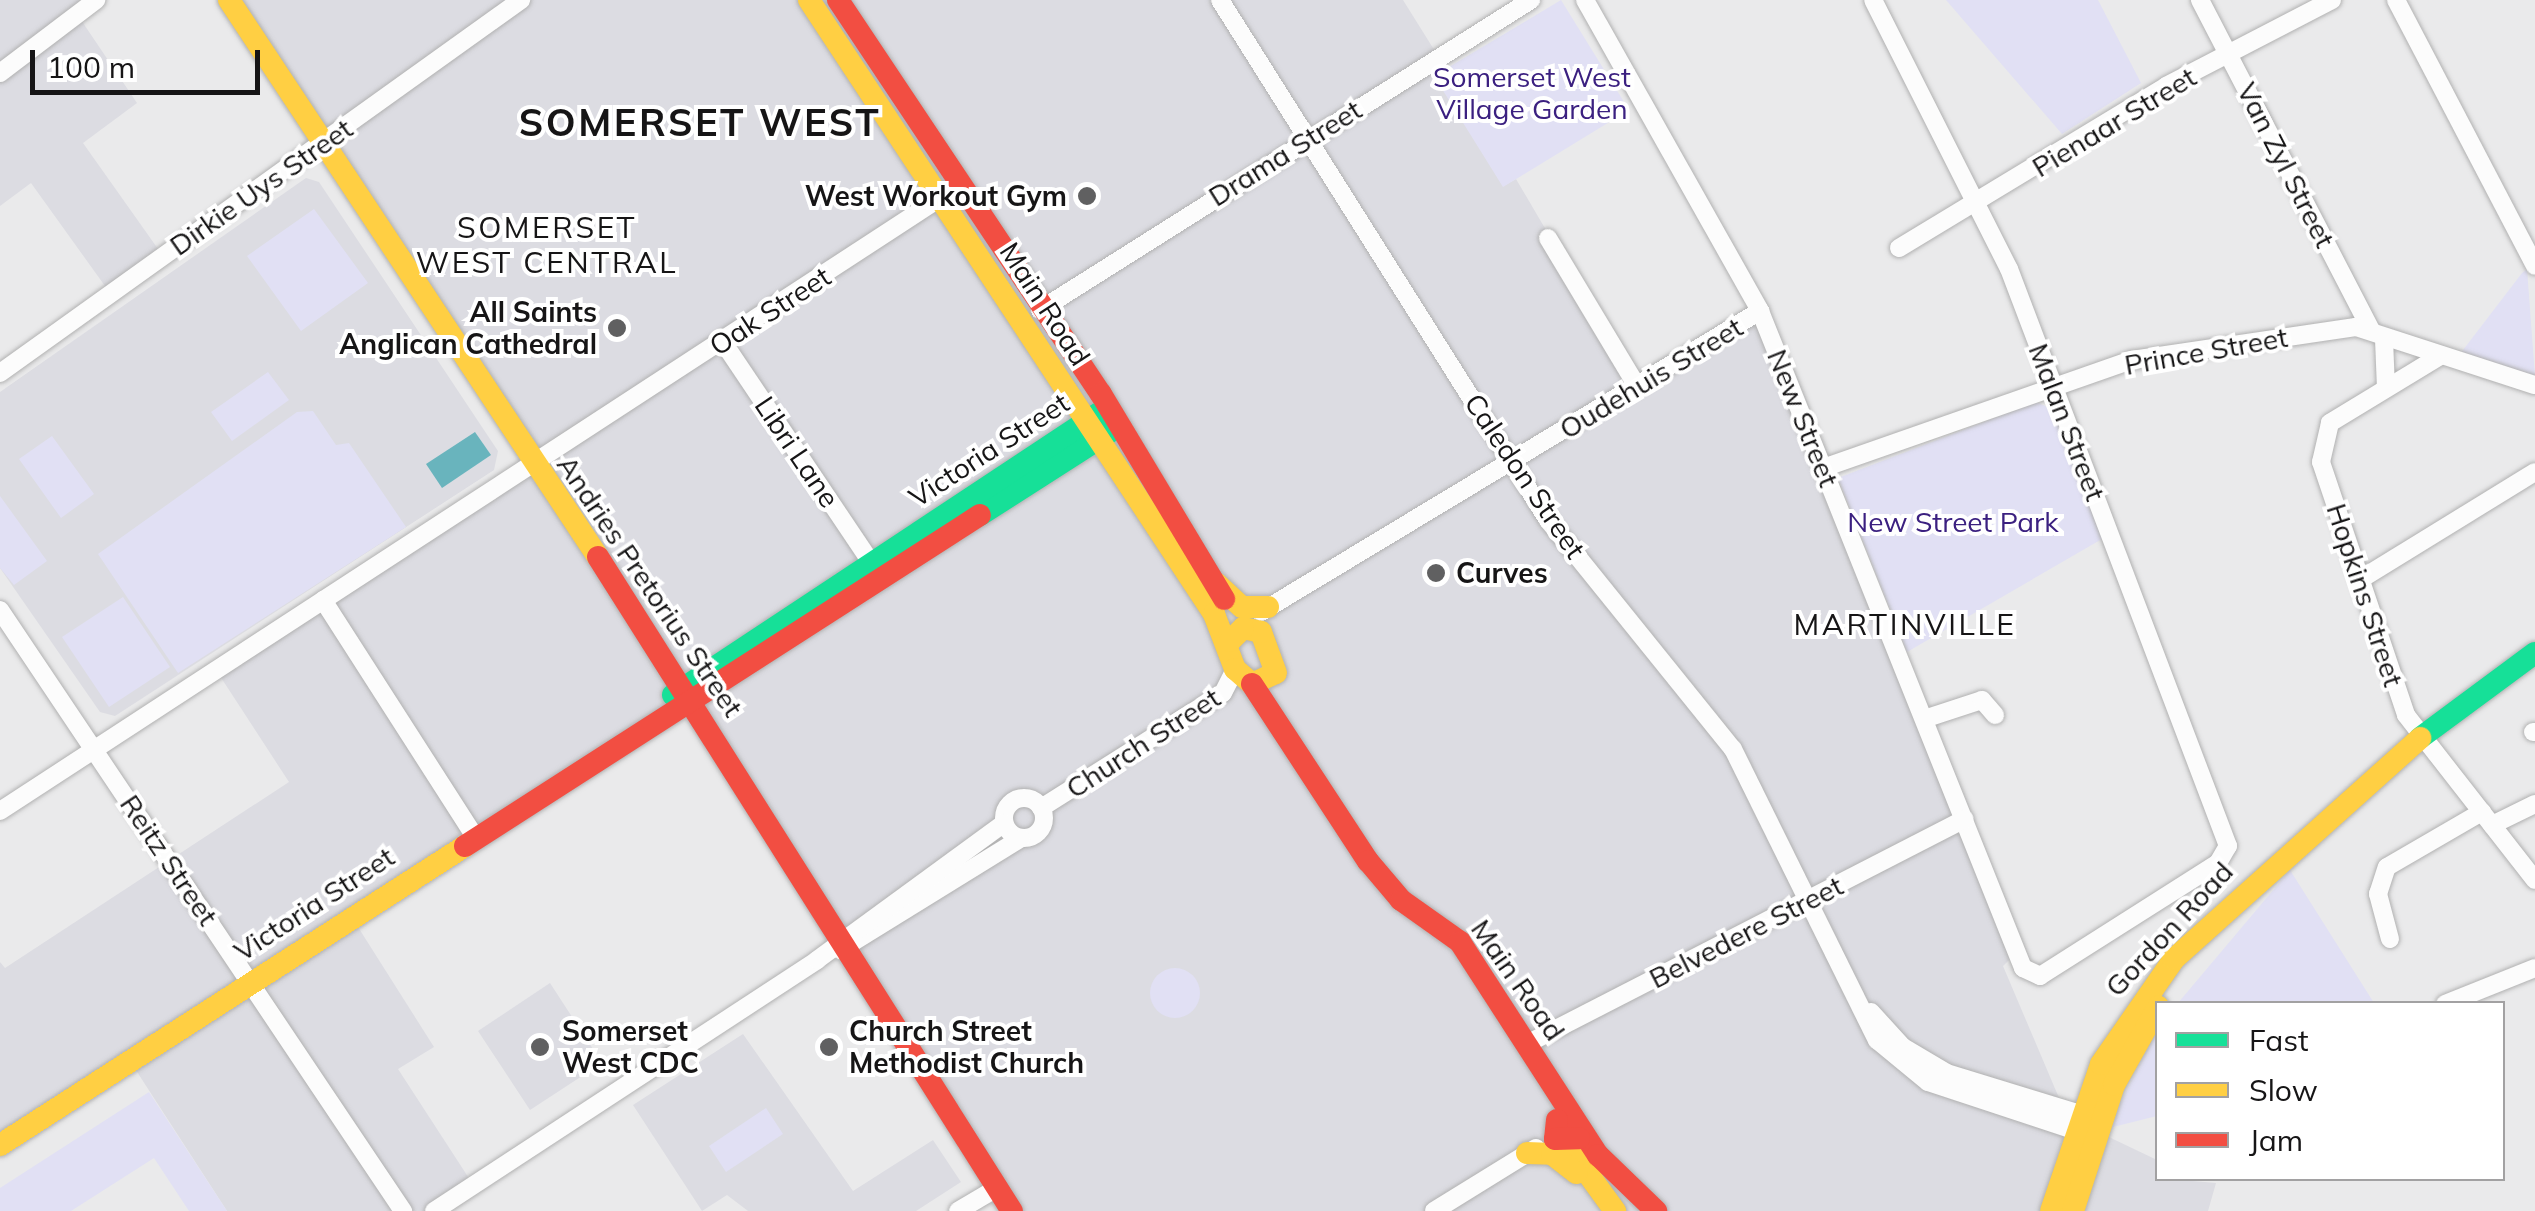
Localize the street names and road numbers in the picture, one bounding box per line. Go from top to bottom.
street label: Pienaar Street [2026,60,2202,184]
street label: Van Zyl Street [2230,77,2342,253]
street label: Drama Street [1202,93,1368,213]
street label: Dirkie Uys Street [163,112,359,262]
street label: Main Road [993,236,1097,372]
street label: Oak Street [703,259,837,363]
street label: Oudehuis Street [1553,310,1749,446]
street label: Prince Street [2122,320,2290,382]
street label: Malan Street [2022,339,2112,505]
street label: New Street [1760,344,1846,492]
street label: Victoria Street [903,386,1075,514]
street label: Caledon Street [1458,387,1592,565]
street label: Libri Lane [748,390,846,514]
street label: Andries Pretorius Street [550,449,750,723]
street label: Hopkins Street [2320,499,2410,691]
street label: Church Street [1060,681,1226,805]
street label: Reitz Street [113,788,225,932]
street label: Victoria Street [228,840,400,968]
street label: Gordon Road [2098,855,2240,1003]
street label: Belvedere Street [1644,869,1848,995]
street label: Main Road [1464,913,1572,1047]

